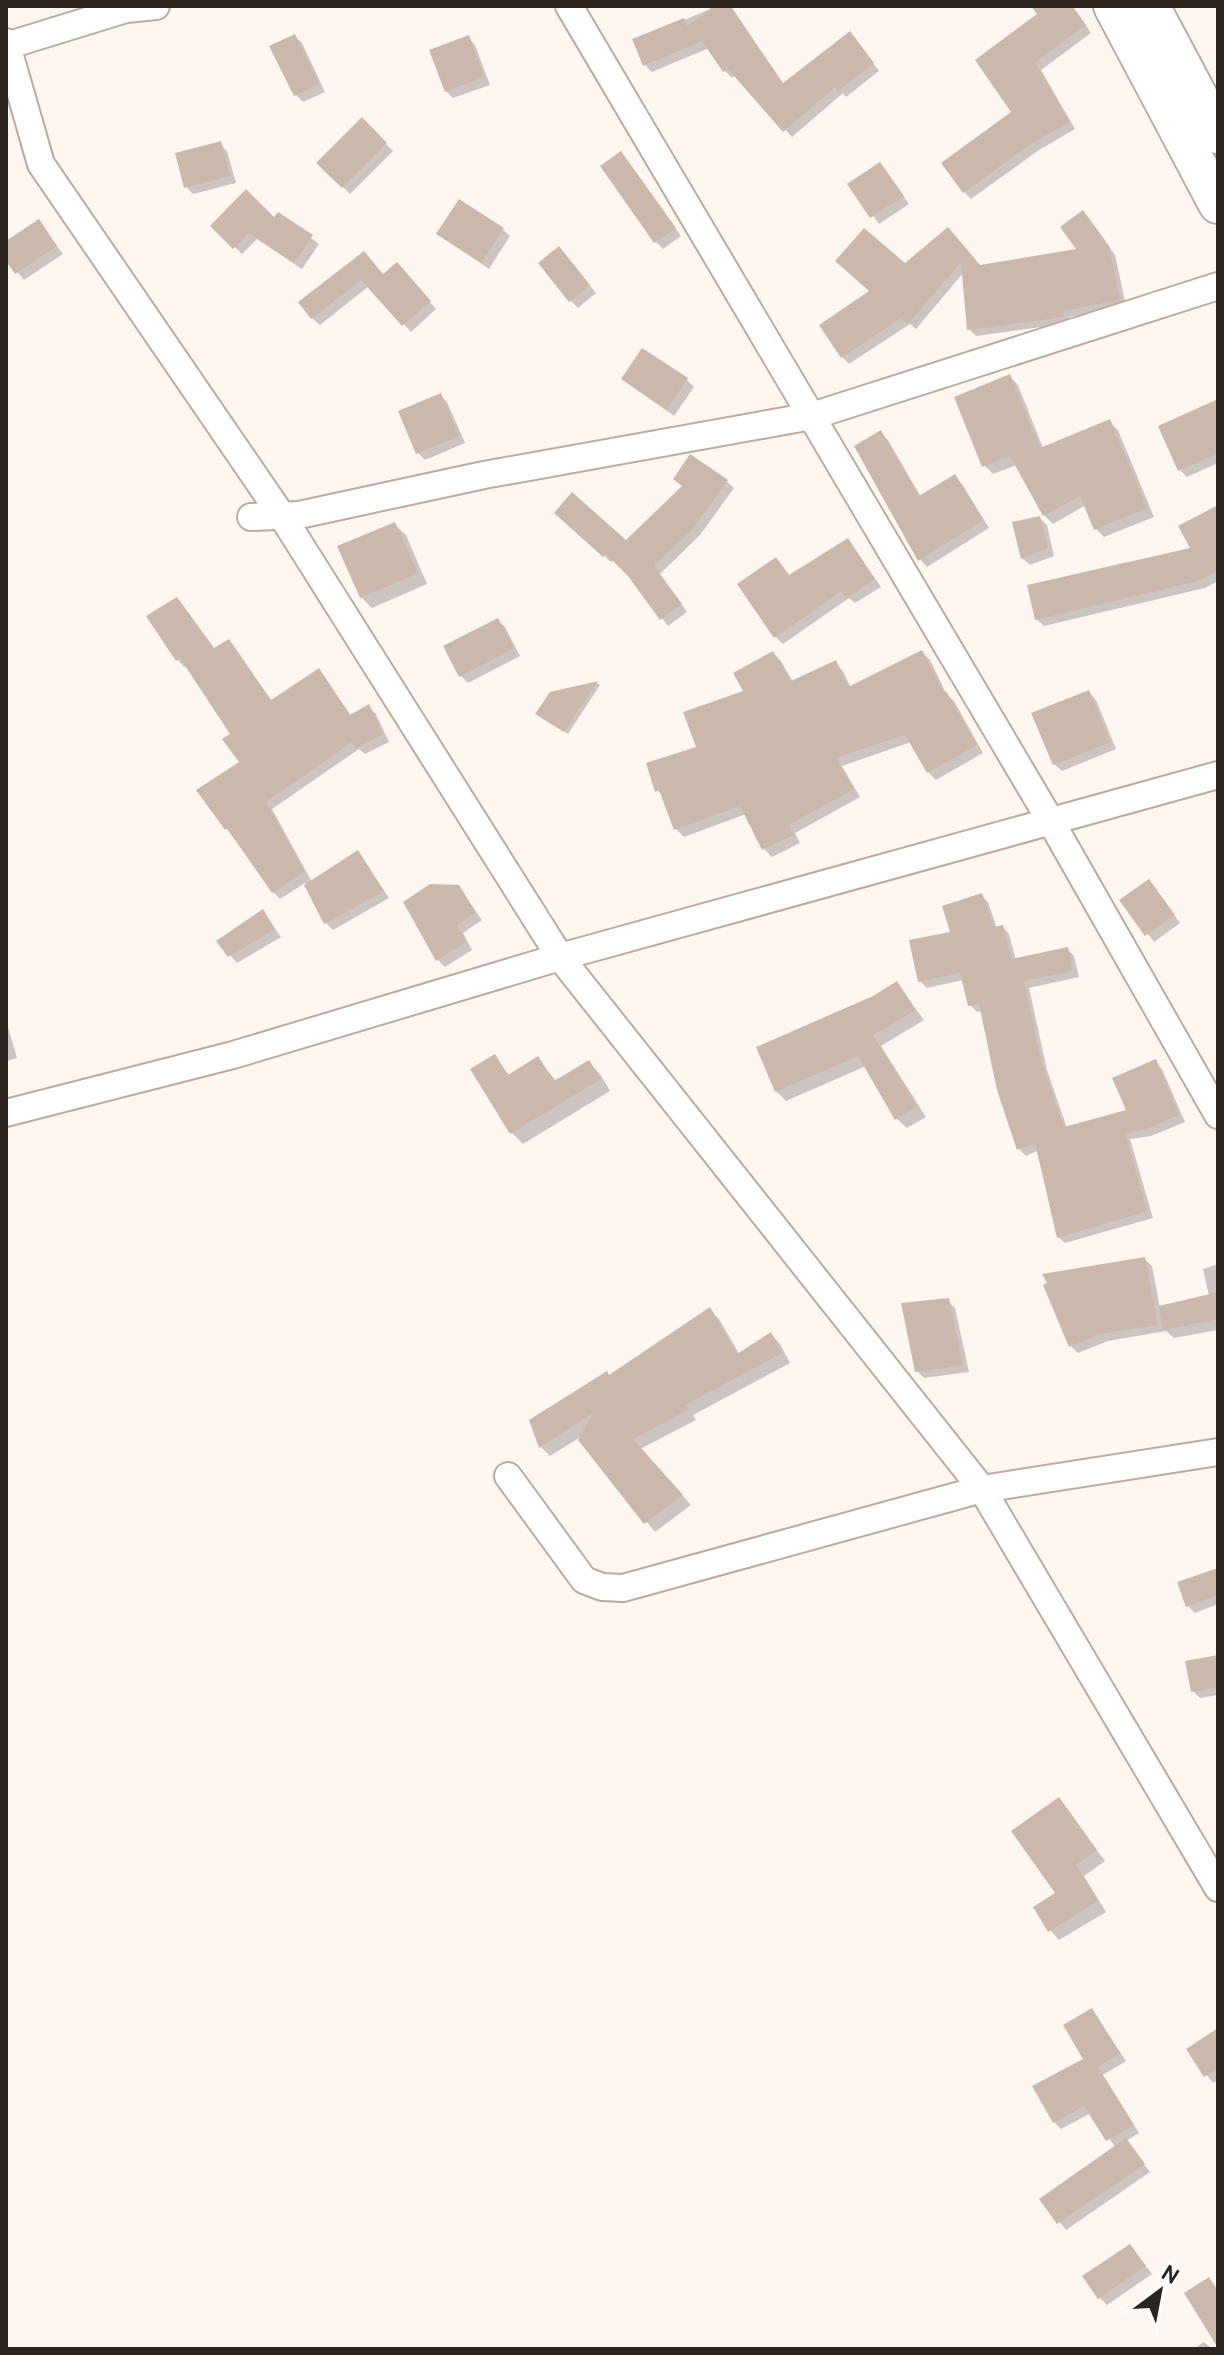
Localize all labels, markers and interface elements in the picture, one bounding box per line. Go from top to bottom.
north arrow [1120,2251,1200,2331]
text: N [1157,2259,1184,2290]

